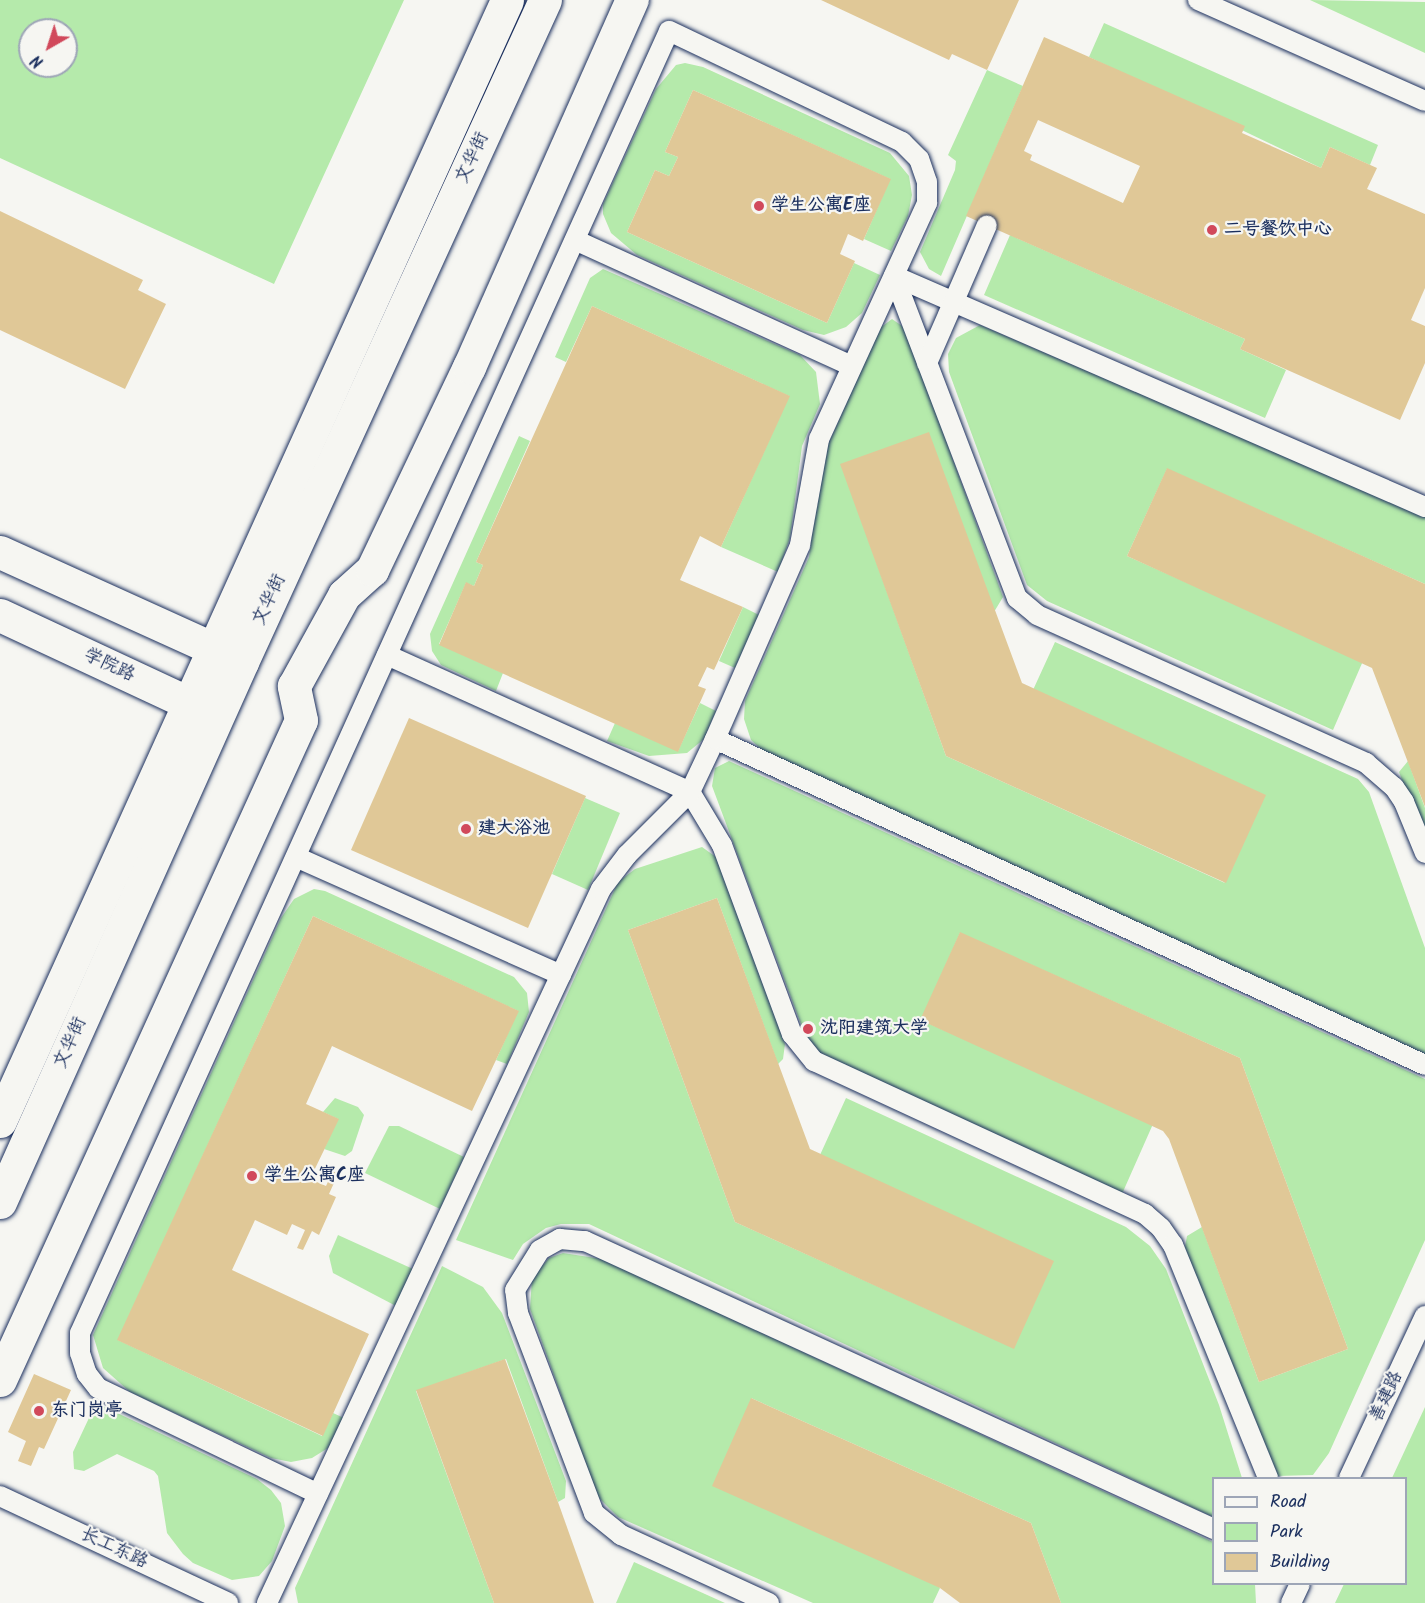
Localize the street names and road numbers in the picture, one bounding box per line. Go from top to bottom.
street label: 文华街 [452,129,494,187]
street label: 文华街 [249,571,291,629]
street label: 学院路 [80,645,138,687]
street label: 文华街 [50,1014,92,1072]
street label: 善建路 [1366,1368,1408,1426]
street label: 长工东路 [77,1524,151,1574]

